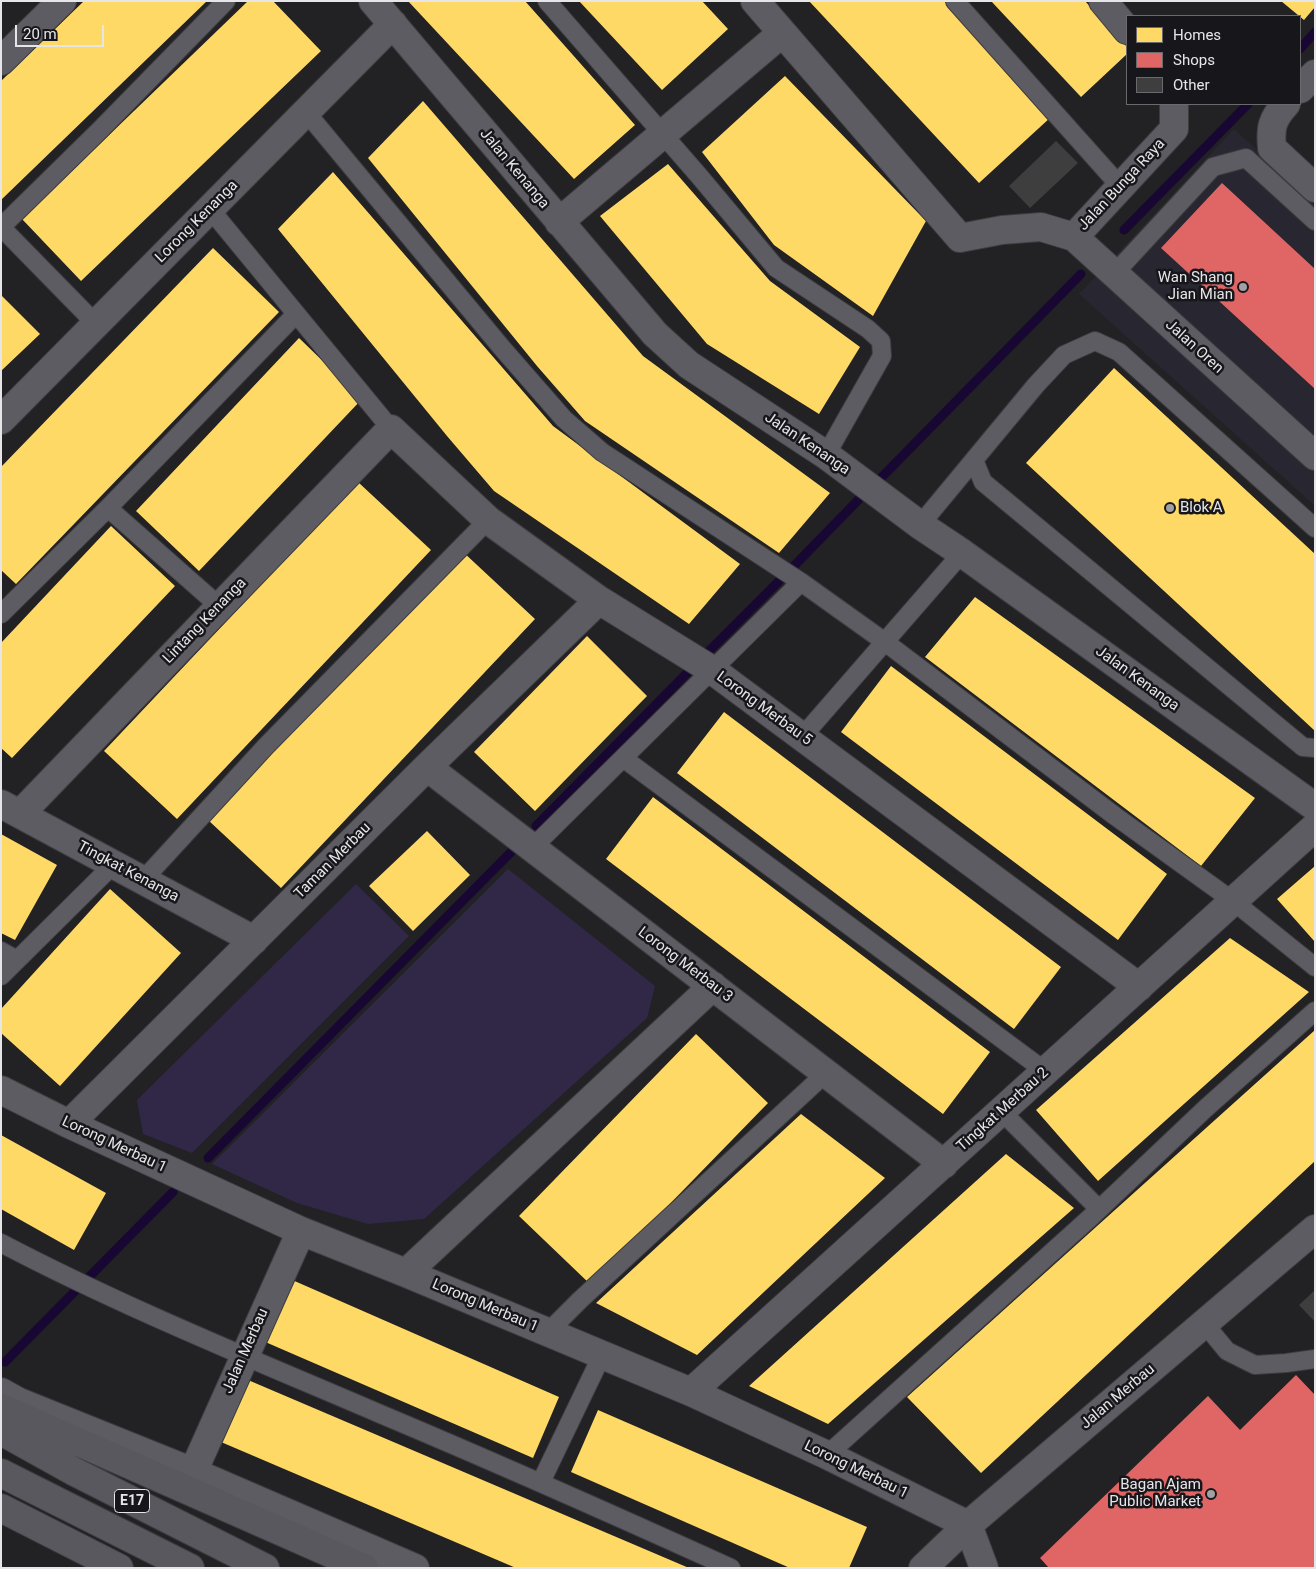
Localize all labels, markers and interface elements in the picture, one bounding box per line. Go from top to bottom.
scale bar [18,15,106,47]
legend [1126,15,1301,105]
text: 20 m [23,25,57,43]
text: Homes [1173,26,1221,44]
text: Shops [1173,51,1215,69]
text: Other [1173,76,1210,94]
street label: Jalan Kenanga [475,125,553,213]
street label: Jalan Bunga Raya [1075,135,1169,235]
street label: Lorong Kenanga [152,177,242,267]
place label: Wan Shang Jian Mian [1158,269,1233,304]
marker: Wan Shang Jian Mian [1237,281,1249,293]
street label: Jalan Oren [1161,316,1227,378]
street label: Jalan Kenanga [761,409,853,479]
place label: Blok A [1180,499,1223,517]
marker: Blok A [1164,502,1176,514]
street label: Lintang Kenanga [160,574,250,668]
street label: Jalan Kenanga [1092,643,1182,715]
street label: Lorong Merbau 5 [713,668,815,750]
street label: Taman Merbau [291,819,375,903]
street label: Tingkat Kenanga [74,838,182,906]
street label: Lorong Merbau 3 [634,924,736,1006]
street label: Tingkat Merbau 2 [954,1064,1052,1156]
street label: Lorong Merbau 1 [59,1113,169,1177]
street label: Lorong Merbau 1 [429,1276,541,1336]
street label: Jalan Merbau [219,1306,273,1396]
street label: Jalan Merbau [1077,1361,1159,1433]
street label: Lorong Merbau 1 [801,1437,911,1503]
place label: Bagan Ajam Public Market [1109,1476,1201,1511]
marker: Bagan Ajam Public Market [1205,1488,1217,1500]
road number: E17 [114,1490,150,1512]

